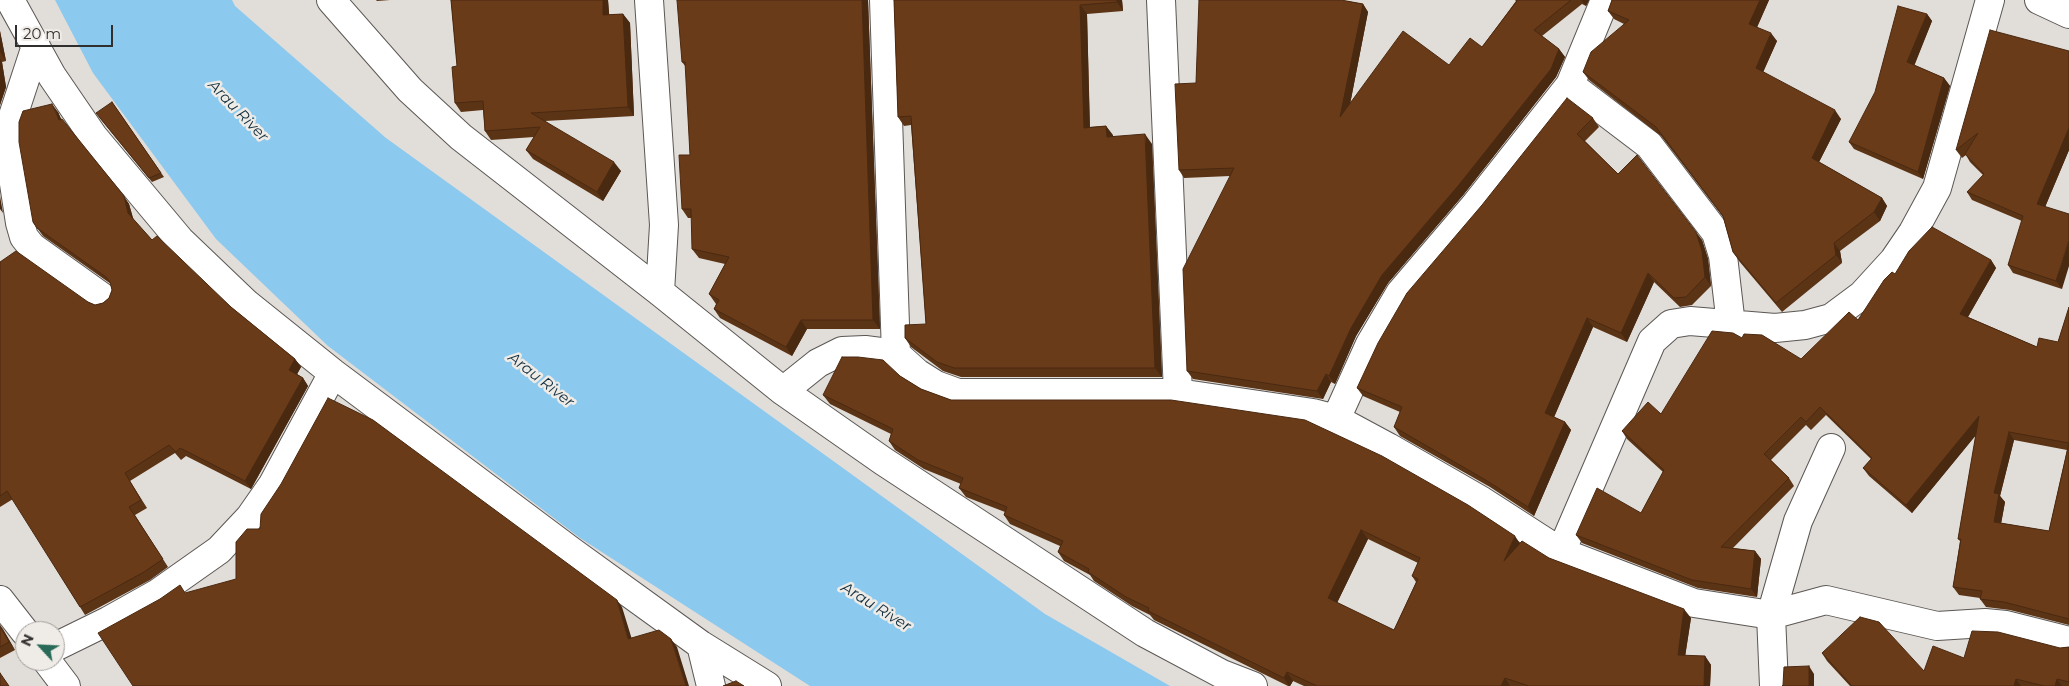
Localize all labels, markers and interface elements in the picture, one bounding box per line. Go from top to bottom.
scale bar [18,15,115,47]
text: 20 m [23,24,61,43]
water label: Arau River [204,76,272,146]
water label: Arau River [504,349,578,411]
water label: Arau River [838,579,914,635]
north arrow [15,621,65,671]
text: N [17,631,38,649]

